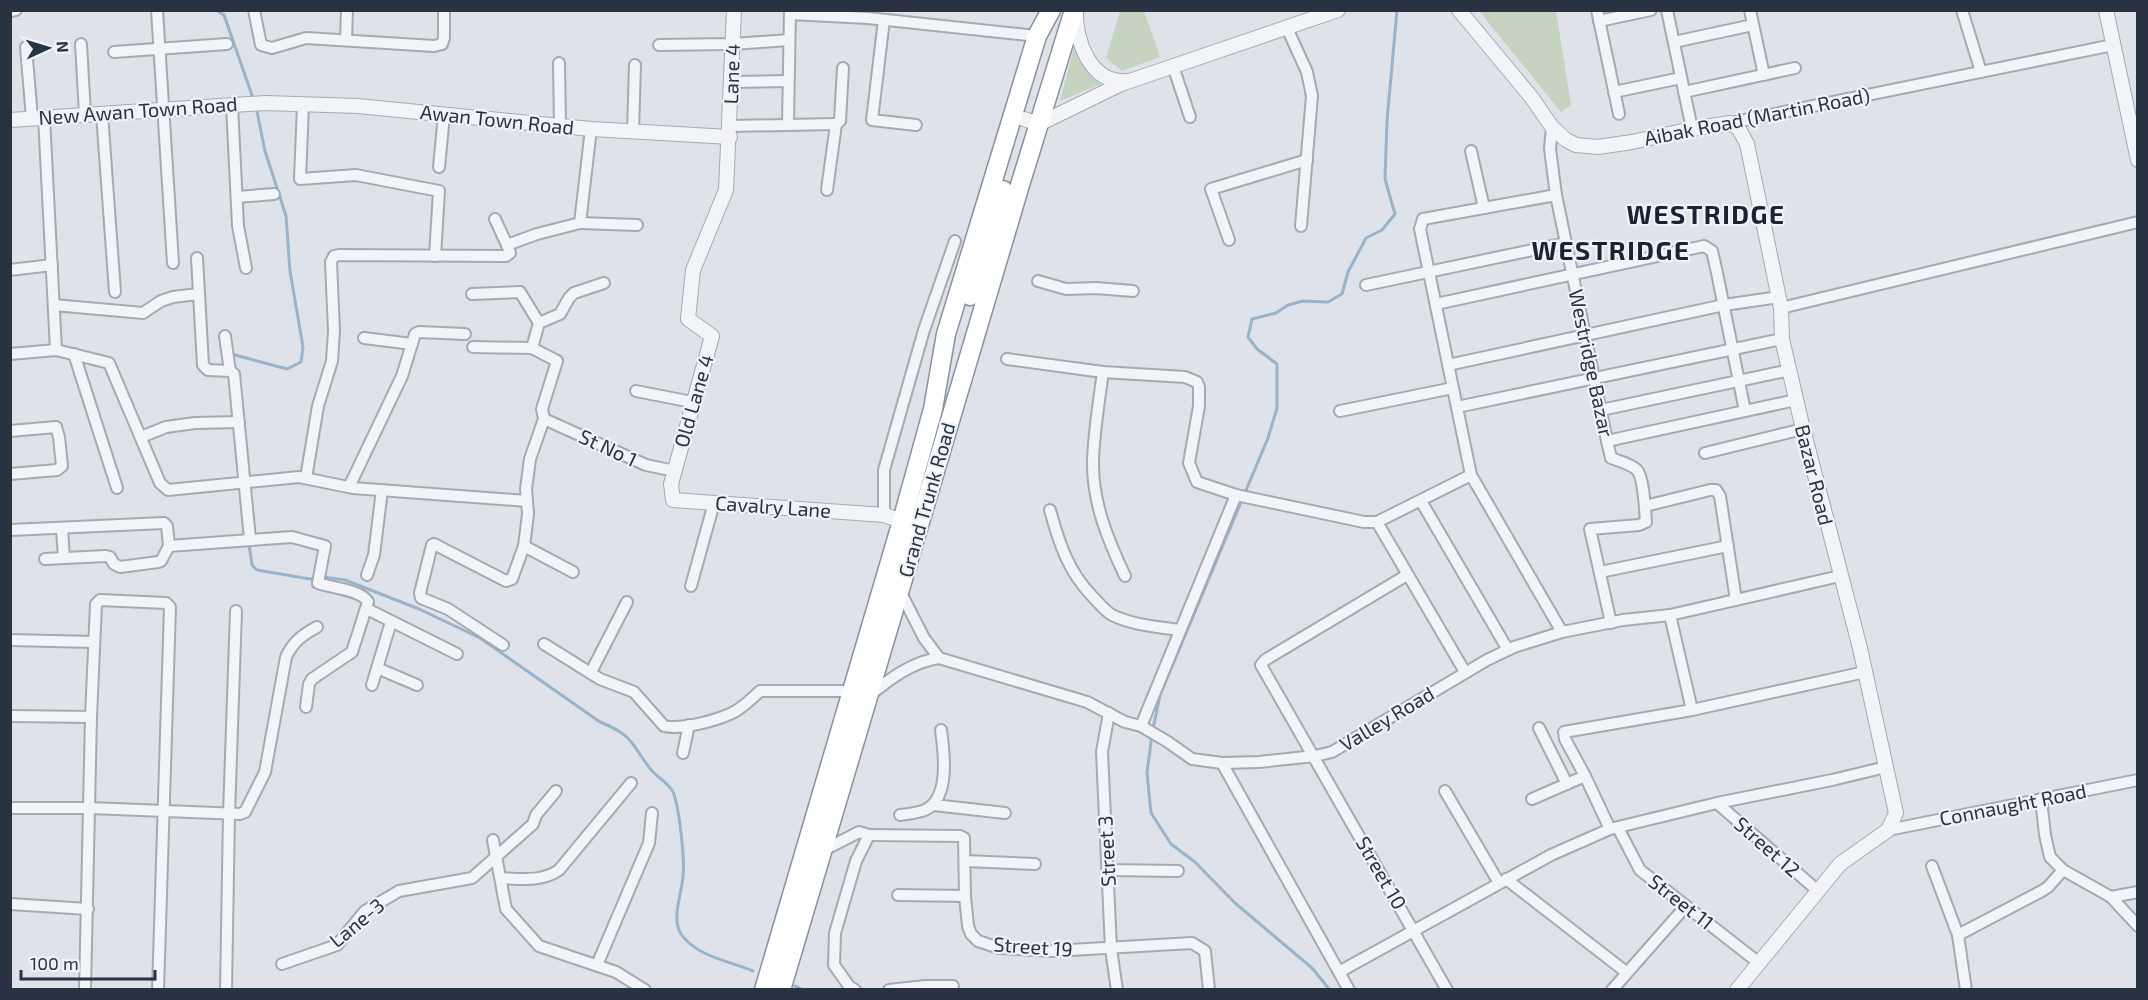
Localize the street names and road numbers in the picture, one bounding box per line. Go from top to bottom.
street label: Lane 4 [718,43,744,105]
street label: Aibak Road (Martin Road) [1642,82,1872,150]
street label: New Awan Town Road [38,91,238,129]
street label: Awan Town Road [419,99,575,139]
street label: Westridge Bazar [1565,287,1619,439]
street label: Old Lane 4 [668,351,718,450]
street label: Grand Trunk Road [892,420,960,580]
street label: Bazar Road [1791,422,1839,527]
street label: St No 1 [576,423,641,471]
street label: Cavalry Lane [714,490,832,522]
street label: Valley Road [1335,681,1438,756]
street label: Connaught Road [1937,778,2088,830]
street label: Street 12 [1730,811,1805,881]
street label: Street 3 [1092,815,1120,887]
street label: Street 10 [1351,832,1412,913]
street label: Street 11 [1644,868,1719,934]
street label: Lane-3 [324,893,388,952]
street label: Street 19 [993,931,1074,961]

